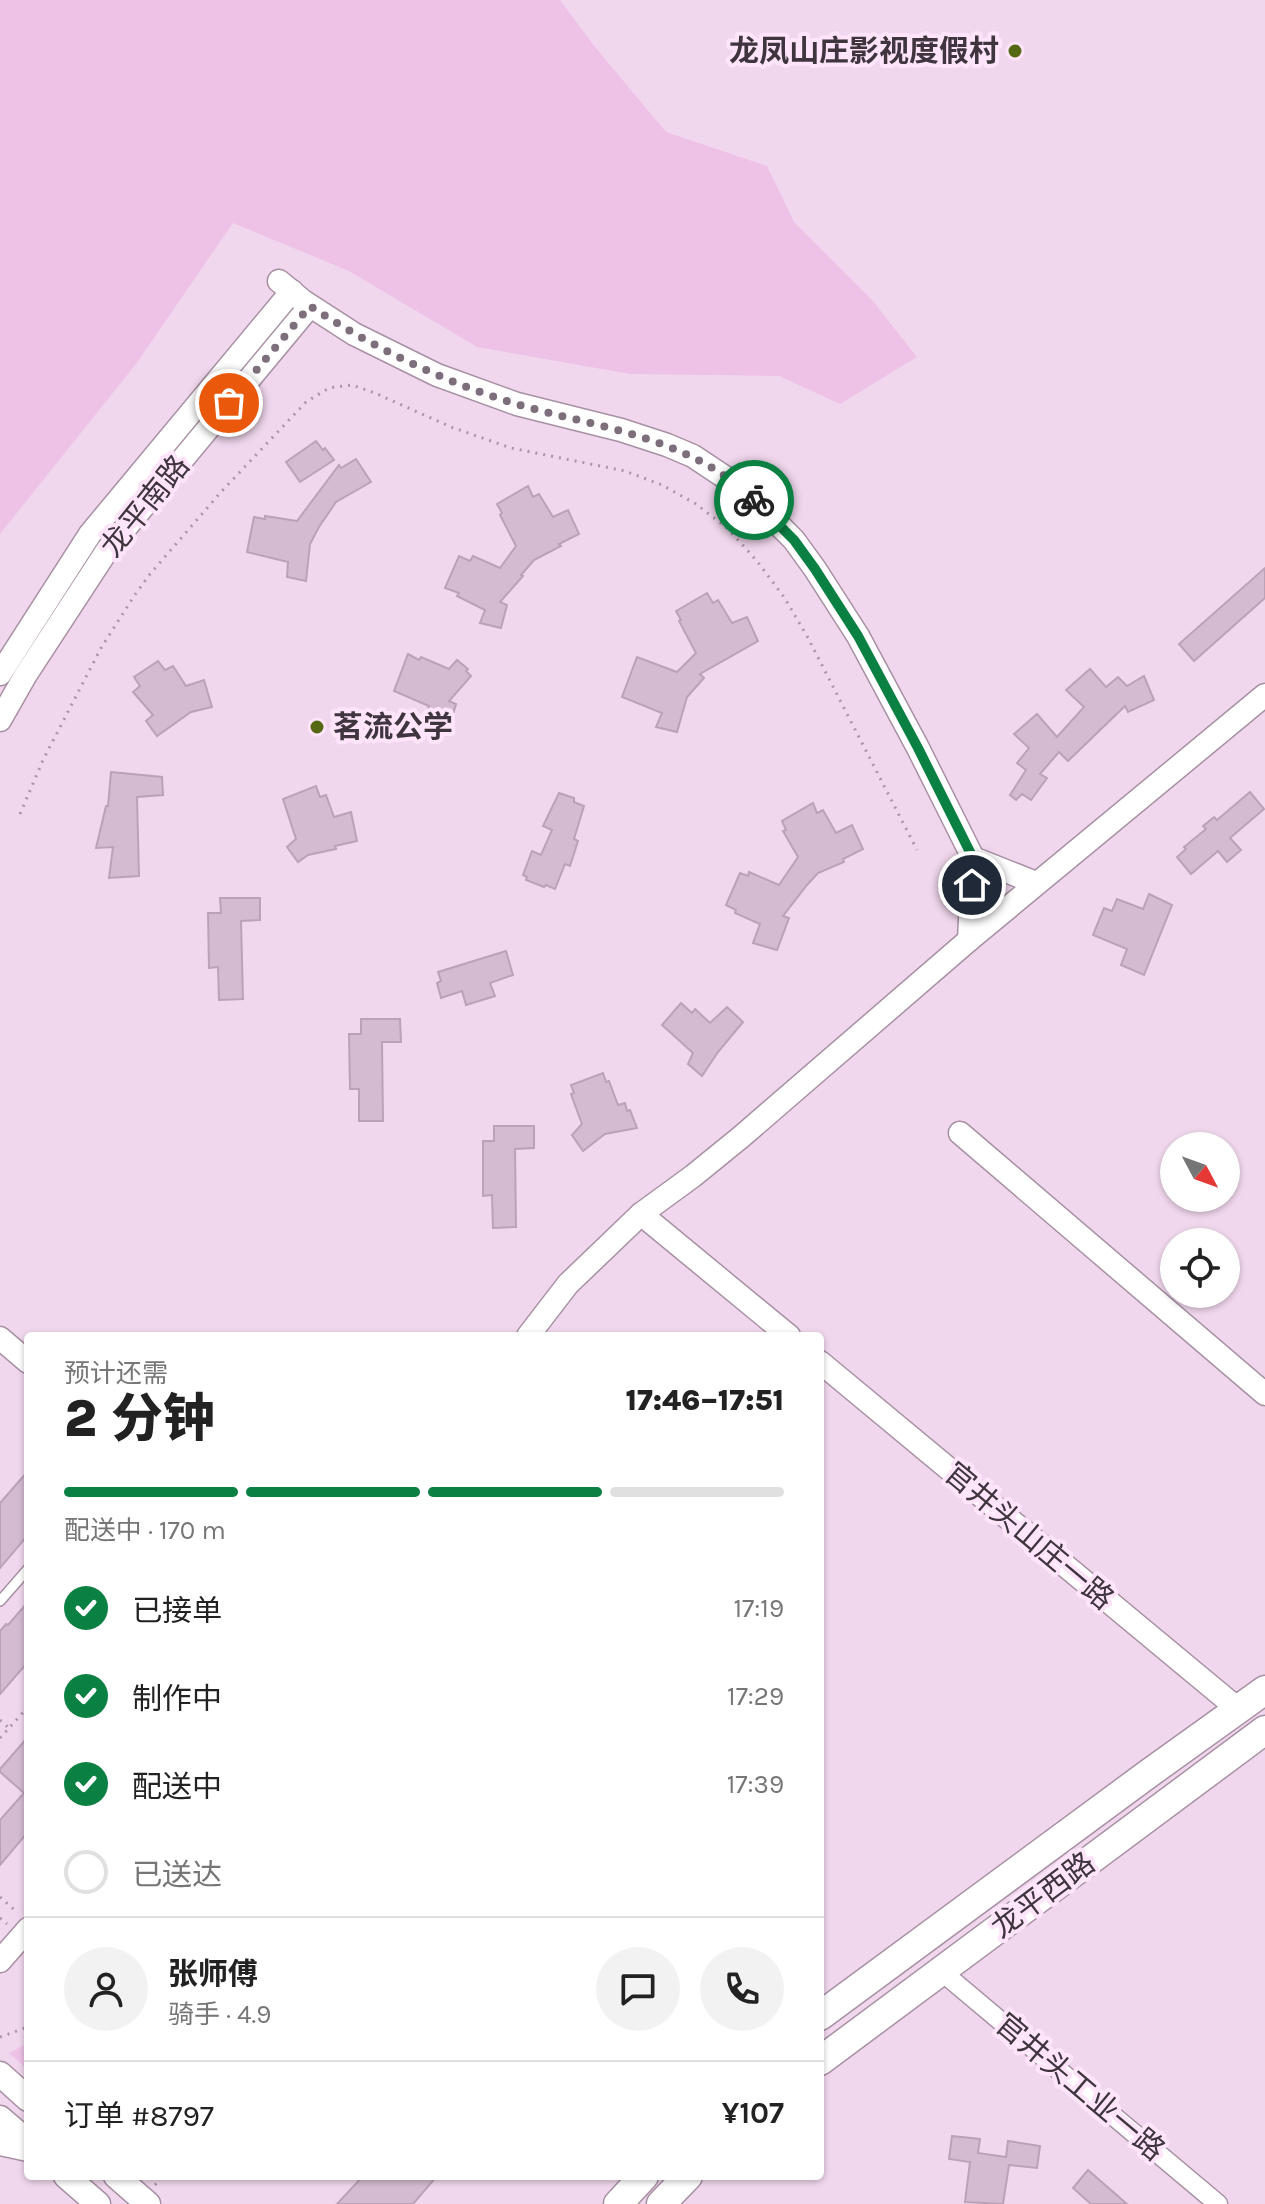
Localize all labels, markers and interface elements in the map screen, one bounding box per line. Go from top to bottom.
place label: 龙凤山庄影视度假村 [729,33,999,69]
marker: 龙凤山庄影视度假村 [1006,42,1024,60]
pin [195,369,263,437]
icon: bag [207,381,251,425]
street label: 龙平南路 [93,448,197,564]
courier [714,460,794,540]
icon: bike [732,478,776,522]
place label: 茗流公学 [333,709,453,745]
marker: 茗流公学 [308,718,326,736]
pin [938,851,1006,919]
icon: home [950,863,994,907]
north arrow [1160,1132,1240,1212]
map controls [1160,1132,1240,1308]
button: locate [1160,1228,1240,1308]
text: 预计还需 [64,1358,168,1389]
text: 17:46–17:51 [625,1382,784,1418]
text: 2 分钟 [64,1388,215,1449]
street label: 官井头山庄一路 [937,1455,1121,1617]
text: 配送中 · 170 m [64,1515,226,1546]
icon: check [64,1586,108,1630]
text: 已接单 [132,1593,222,1629]
text: 17:19 [734,1593,784,1624]
icon: check [64,1674,108,1718]
text: 制作中 [132,1681,222,1717]
text: 17:29 [727,1681,784,1712]
icon: check [64,1762,108,1806]
text: 配送中 [132,1769,222,1805]
text: 17:39 [727,1769,784,1800]
street label: 龙平西路 [984,1845,1102,1945]
text: 已送达 [132,1857,222,1893]
button: person [64,1947,148,2031]
button: chat [596,1947,680,2031]
button: phone [700,1947,784,2031]
text: 张师傅 [168,1956,258,1992]
text: 骑手 · 4.9 [168,1999,271,2030]
street label: 官井头工业一路 [988,2006,1172,2168]
text: ¥107 [722,2095,784,2131]
text: 订单 #8797 [64,2098,214,2134]

